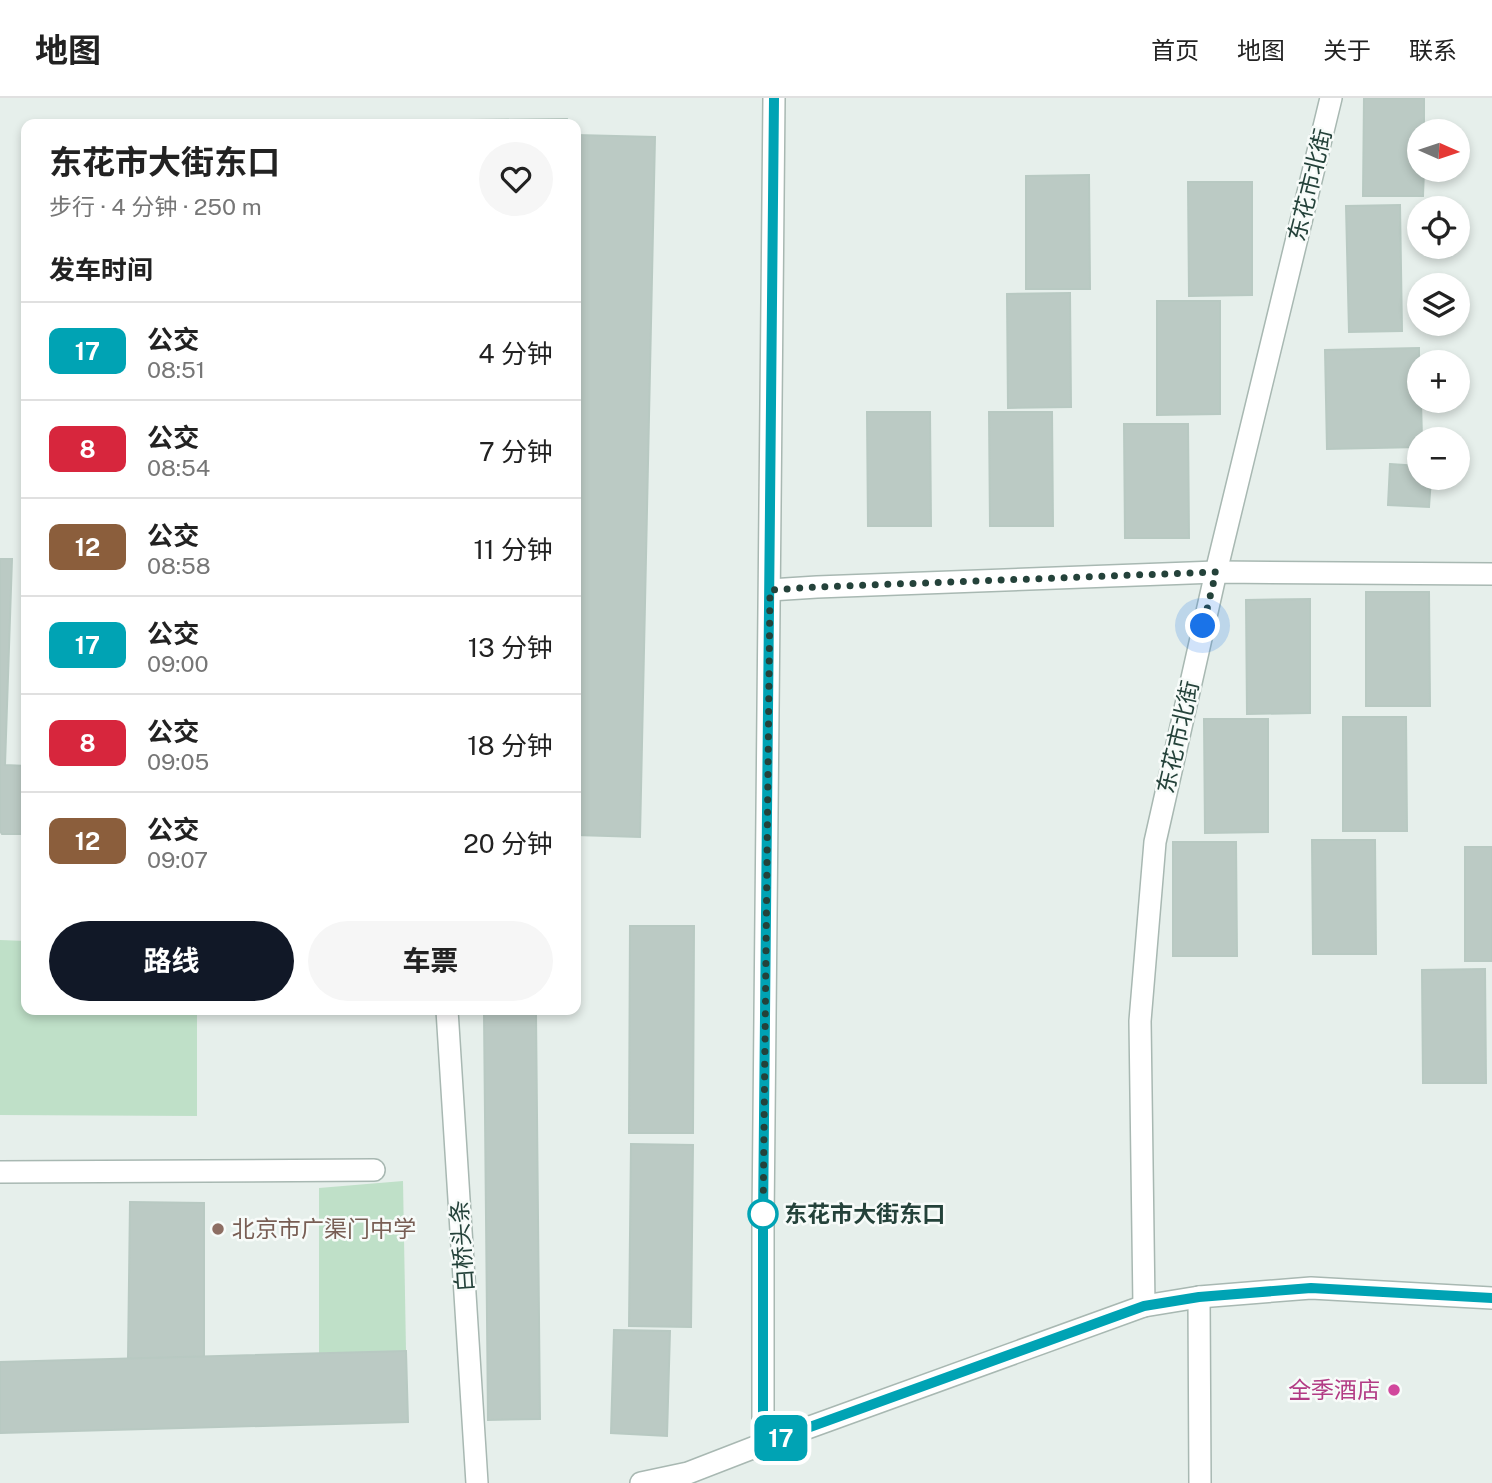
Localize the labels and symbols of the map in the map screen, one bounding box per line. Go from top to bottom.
north arrow [1407,119,1470,182]
street label: 东花市北街 [1283,126,1337,244]
your location [1185,608,1220,643]
street label: 东花市北街 [1151,678,1204,796]
street label: 白桥头条 [445,1199,478,1293]
marker: 东花市大街东口 [748,1199,778,1229]
place label: 东花市大街东口 [784,1200,945,1227]
place label: 北京市广渠门中学 [232,1215,416,1242]
marker: 北京市广渠门中学 [210,1221,226,1237]
place label: 全季酒店 [1288,1376,1380,1403]
marker: 全季酒店 [1386,1382,1402,1398]
line badge: 17 [750,1415,812,1461]

